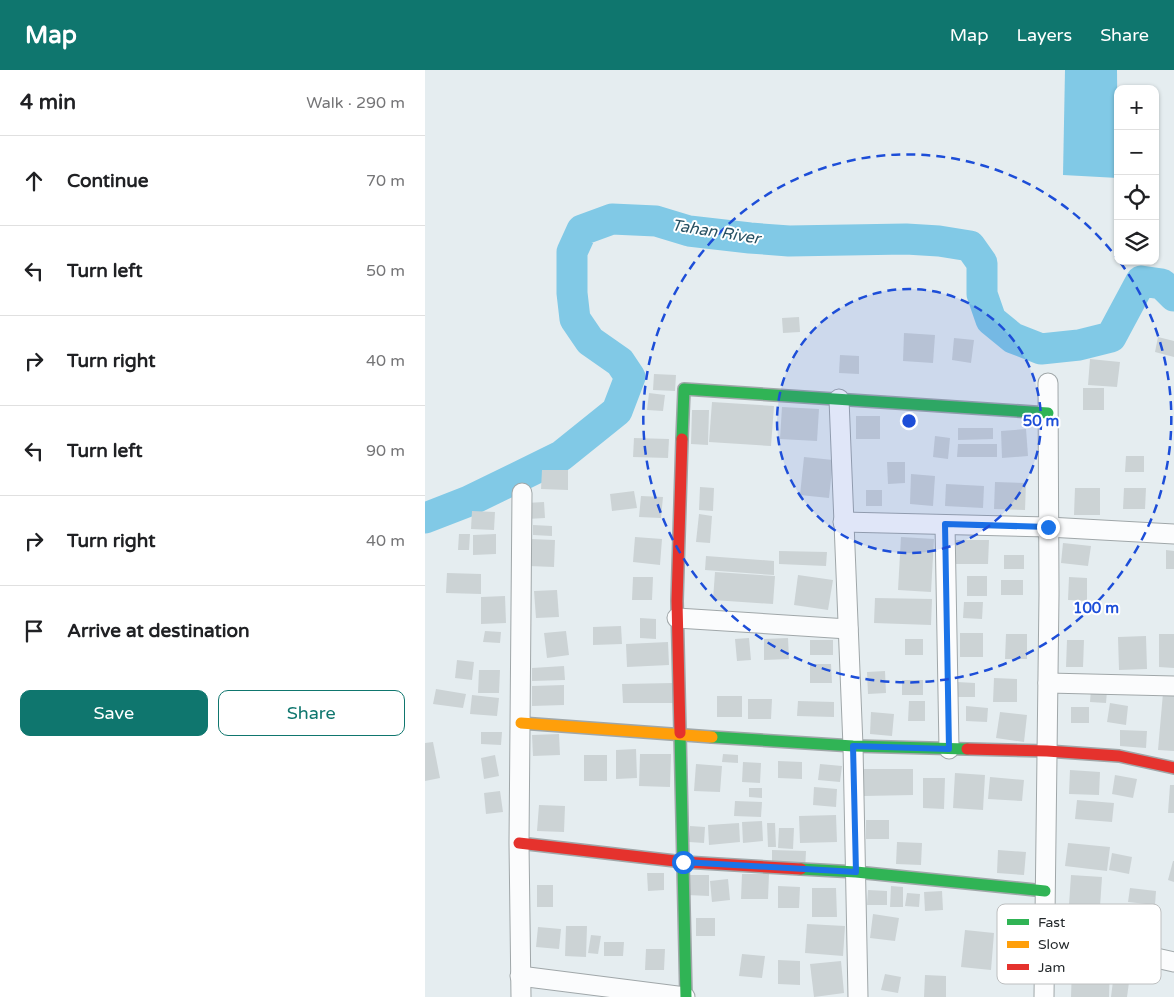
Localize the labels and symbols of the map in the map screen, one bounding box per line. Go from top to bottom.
water label: Tahan River [670,215,763,249]
centre of rings [900,412,918,430]
text: 50 m [1023,412,1059,430]
route end [1037,516,1060,539]
text: 100 m [1073,599,1119,617]
route start [672,851,695,874]
legend [997,904,1161,984]
text: Fast [1038,914,1066,931]
text: Slow [1038,936,1070,953]
text: Jam [1038,959,1065,976]

